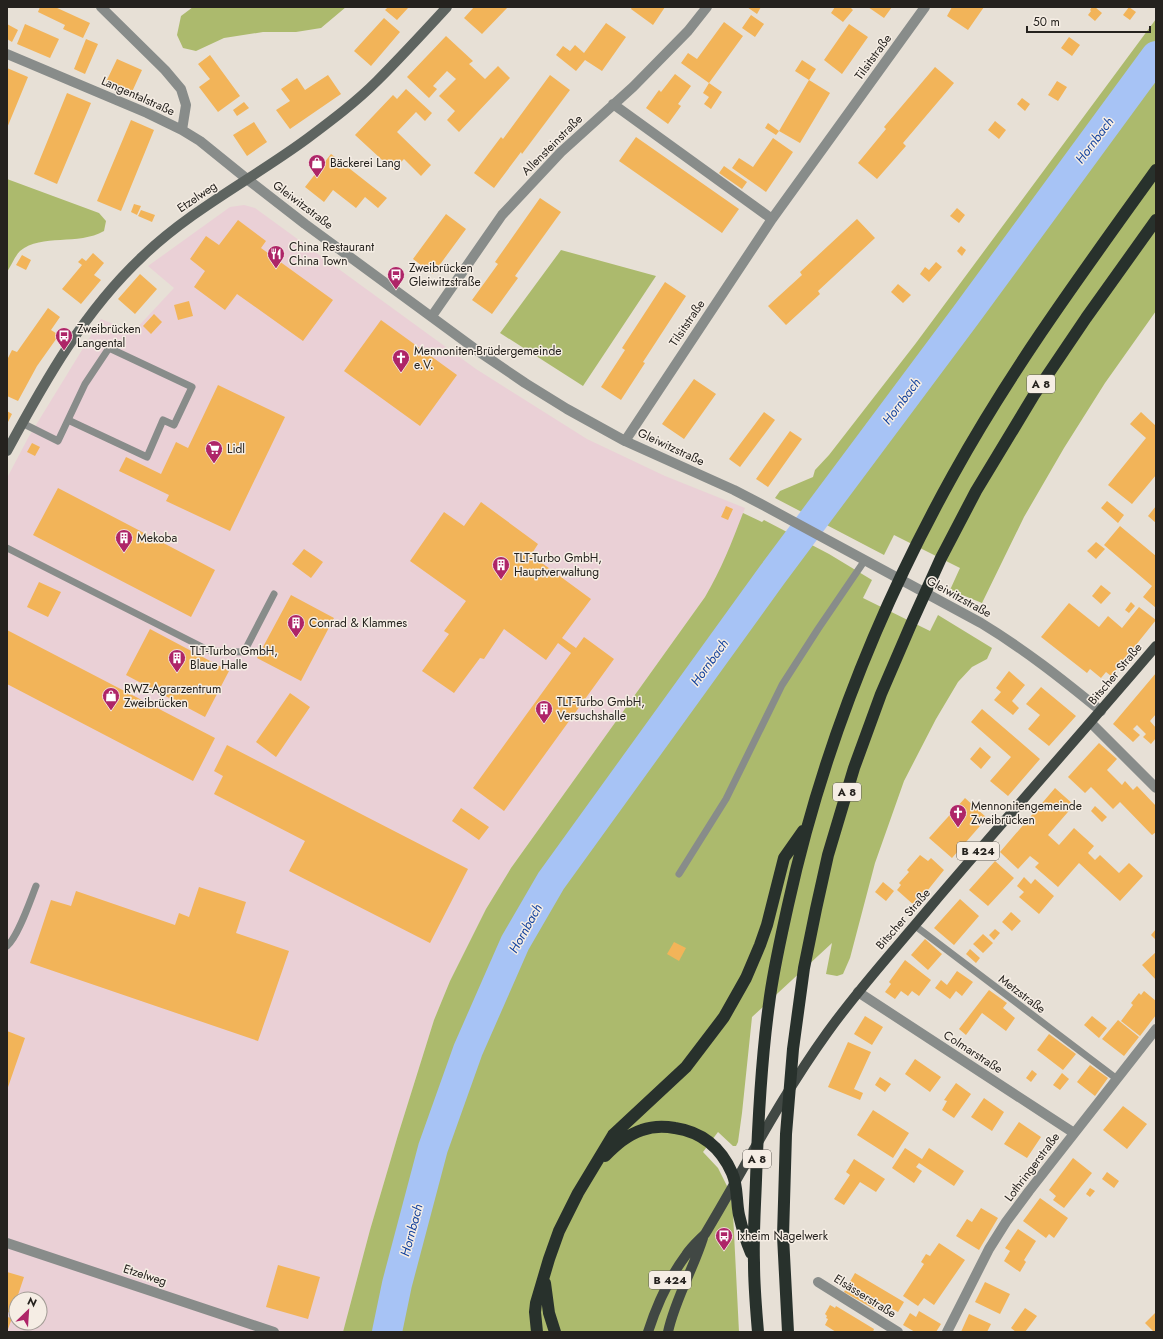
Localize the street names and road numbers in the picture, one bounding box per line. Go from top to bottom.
street label: Tilsitstraße [850,30,896,84]
street label: Langentalstraße [98,72,178,120]
street label: Allensteinstraße [517,110,587,180]
street label: Gleiwitzstraße [269,176,337,234]
street label: Etzelweg [173,177,221,217]
street label: Tilsitstraße [665,296,709,350]
road number: A 8 [1027,375,1055,393]
street label: Gleiwitzstraße [635,424,707,470]
street label: Gleiwitzstraße [923,572,995,622]
street label: Bitscher Straße [1084,639,1146,709]
road number: A 8 [833,783,861,801]
road number: B 424 [957,842,999,860]
street label: Bitscher Straße [871,884,935,954]
street label: Metzstraße [995,970,1049,1018]
street label: Colmarstraße [940,1026,1006,1078]
street label: Lothringerstraße [1000,1129,1064,1205]
road number: A 8 [743,1150,771,1168]
street label: Etzelweg [121,1260,169,1290]
street label: Elsässerstraße [830,1270,900,1322]
road number: B 424 [649,1271,691,1289]

